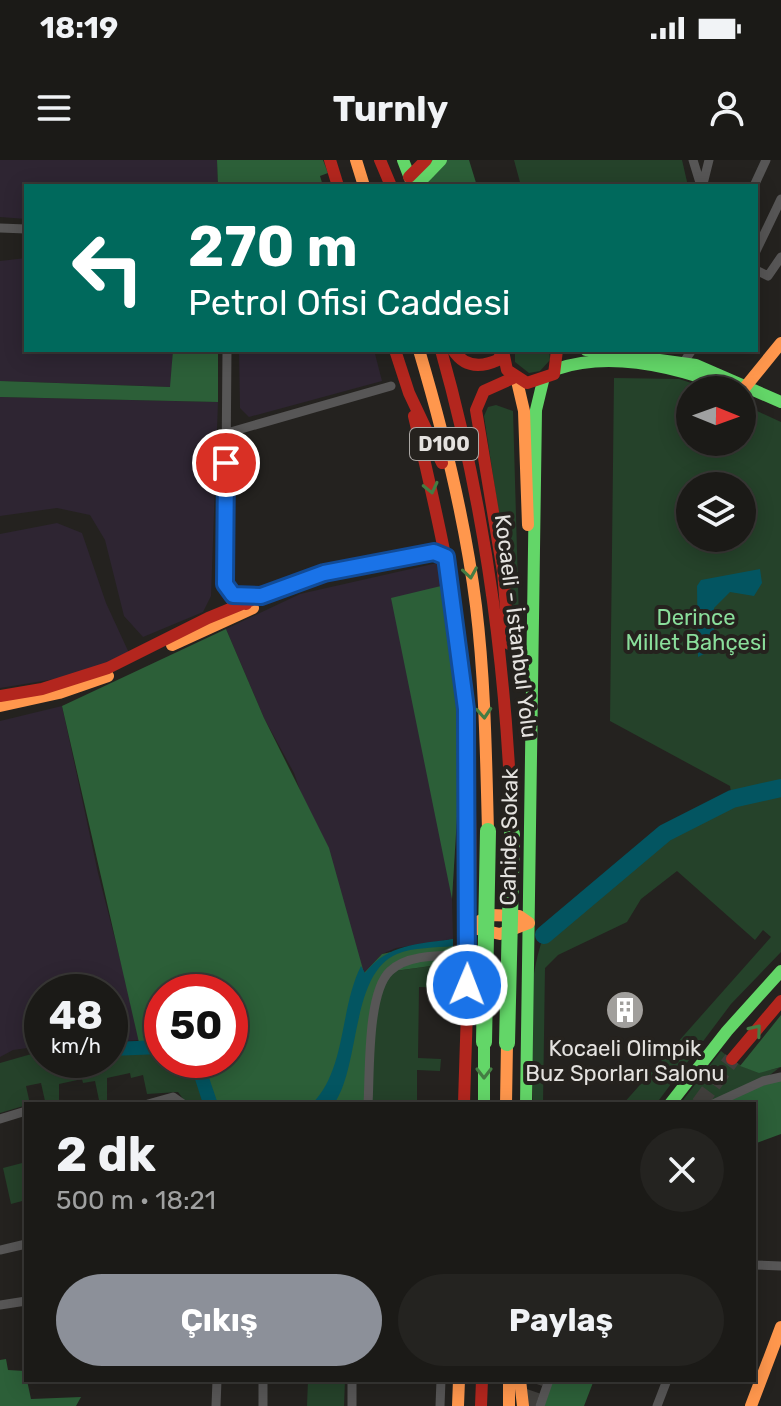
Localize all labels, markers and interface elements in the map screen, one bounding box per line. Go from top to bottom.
text: 18:19 [40,10,118,46]
icon: menu [32,86,76,130]
icon: person [705,86,749,130]
text: Turnly [333,87,448,130]
text: 270 m [188,214,358,280]
icon: left [56,216,160,320]
text: Petrol Ofisi Caddesi [188,281,511,324]
north arrow [676,376,756,456]
map controls [676,376,756,552]
road number: D100 [410,428,478,460]
pin [192,429,260,497]
icon: arrive [204,441,248,485]
button: layers [676,472,756,552]
one-way arrow [422,481,439,494]
street label: Kocaeli - İstanbul Yolu [489,513,543,739]
one-way arrow [461,566,478,580]
park label: Derince Millet Bahçesi [626,604,766,656]
one-way arrow [475,707,492,720]
street label: Cahide Sokak [494,768,524,906]
position arrow [425,943,509,1027]
speed limit sign: 50 [144,974,248,1078]
building icon: Kocaeli Olimpik Buz Sporları Salonu [604,989,646,1031]
text: 48 [49,992,103,1039]
one-way arrow [746,1024,761,1039]
text: km/h [51,1034,101,1058]
place label: Kocaeli Olimpik Buz Sporları Salonu [525,1035,725,1087]
one-way arrow [475,1067,493,1080]
text: 2 dk [56,1126,156,1183]
button: close [640,1128,724,1212]
text: 500 m · 18:21 [56,1185,216,1216]
button: Çıkış [56,1274,382,1366]
button: Paylaş [398,1274,724,1366]

